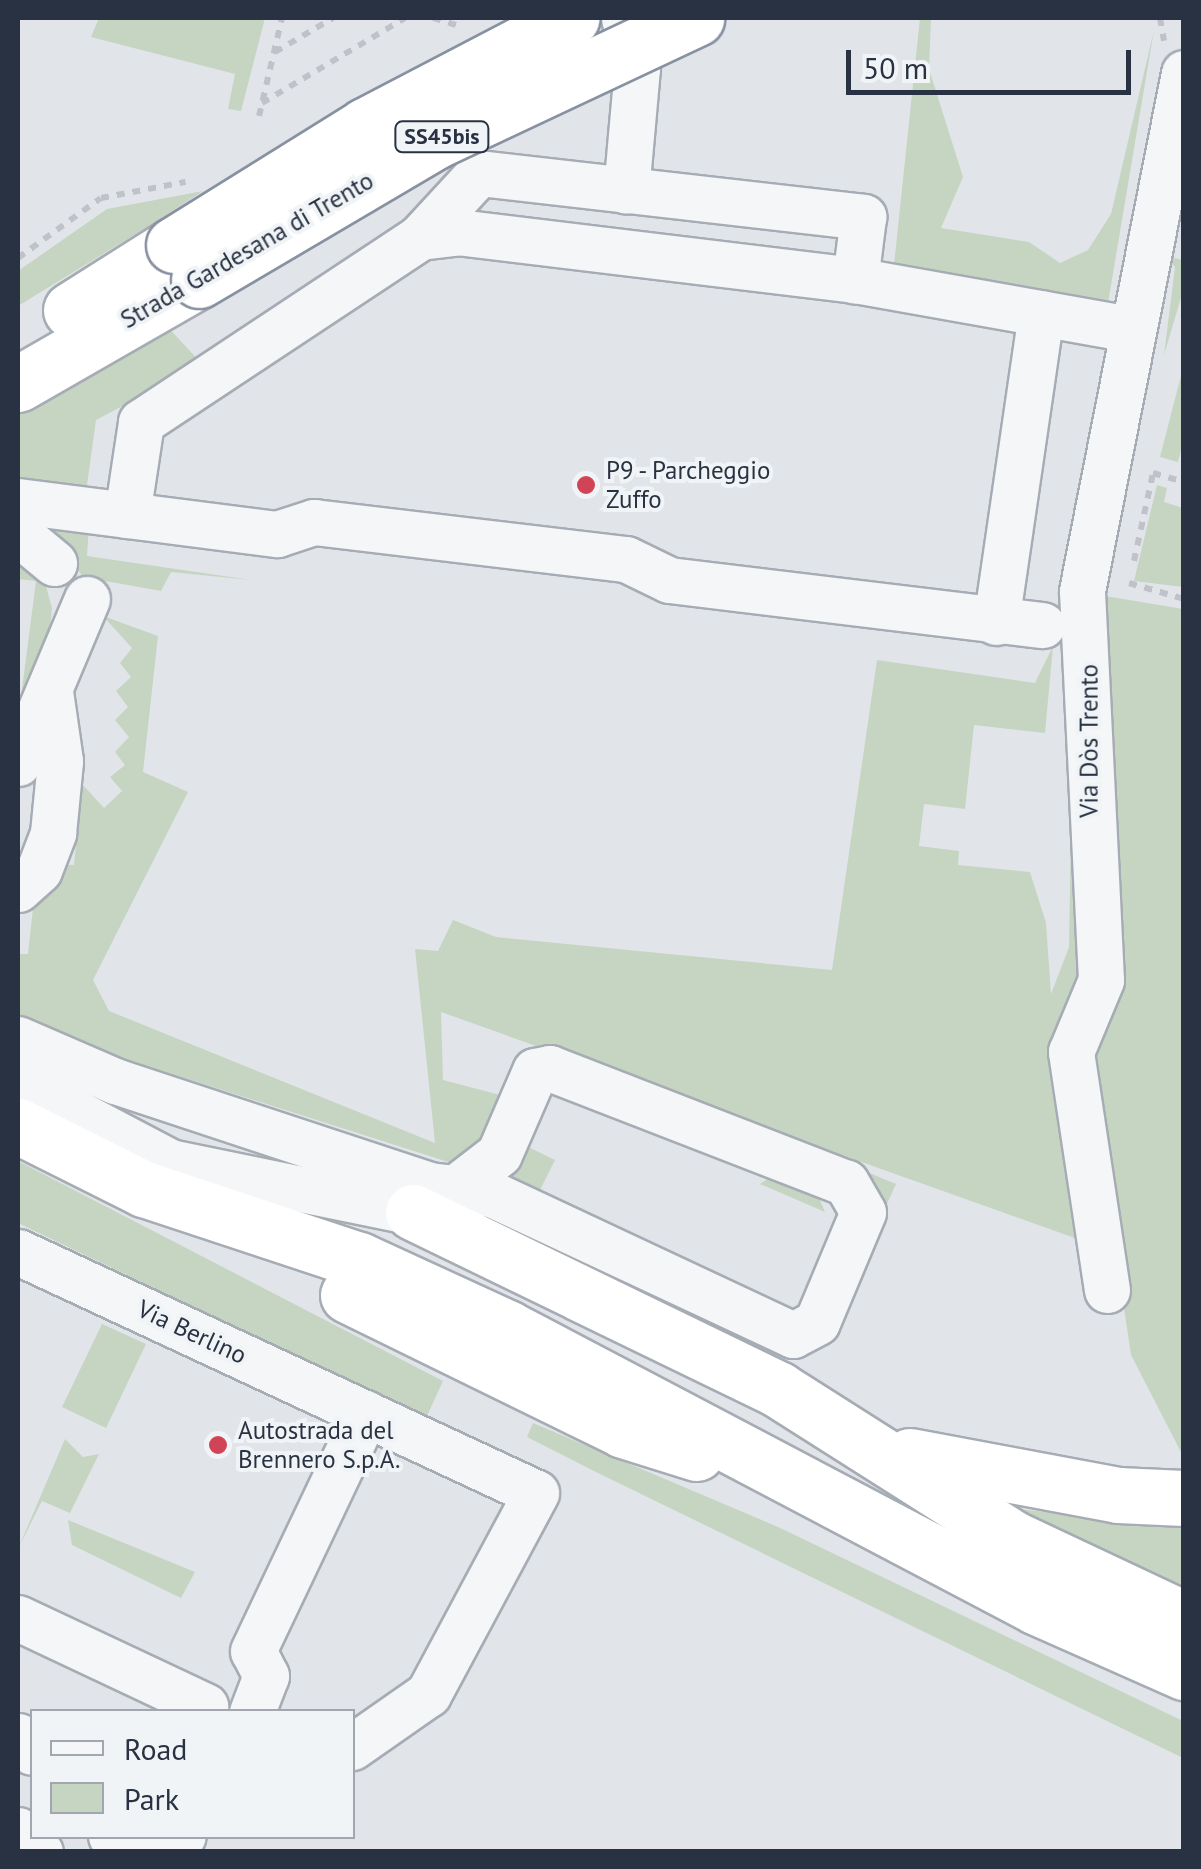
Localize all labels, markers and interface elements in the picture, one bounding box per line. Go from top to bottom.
scale bar [851,30,1136,92]
text: 50 m [863,48,928,87]
road number: SS45bis [392,120,492,154]
street label: Strada Gardesana di Trento [115,165,379,335]
place label: P9 - Parcheggio Zuffo [606,456,774,515]
marker: P9 - Parcheggio Zuffo [575,474,597,496]
street label: Via Dòs Trento [1074,664,1104,818]
street label: Via Berlino [133,1294,251,1370]
place label: Autostrada del Brennero S.p.A. [238,1416,400,1475]
marker: Autostrada del Brennero S.p.A. [207,1434,229,1456]
legend [30,1709,355,1839]
text: Road [124,1729,188,1768]
text: Park [124,1779,179,1818]

